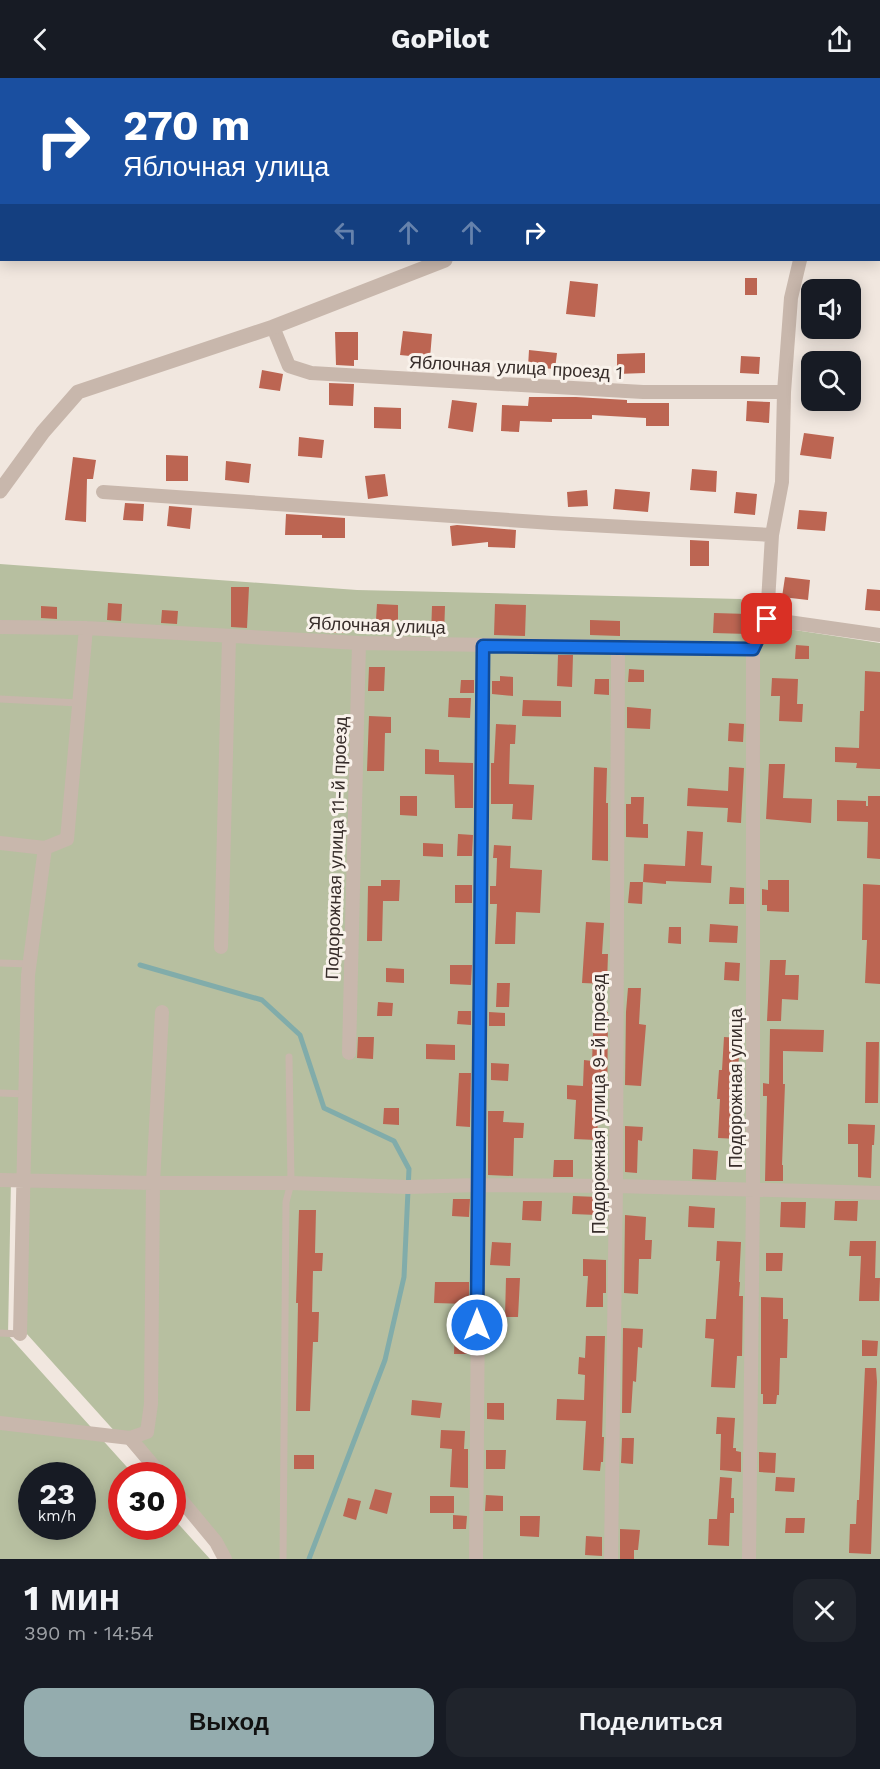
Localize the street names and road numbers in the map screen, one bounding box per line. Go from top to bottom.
street label: Яблочная улица проезд 1 [408,351,624,383]
street label: Яблочная улица [308,612,447,638]
street label: Подорожная улица 11-й проезд [321,716,351,980]
street label: Подорожная улица 9-й проезд [588,973,609,1234]
street label: Подорожная улица [725,1007,746,1168]

